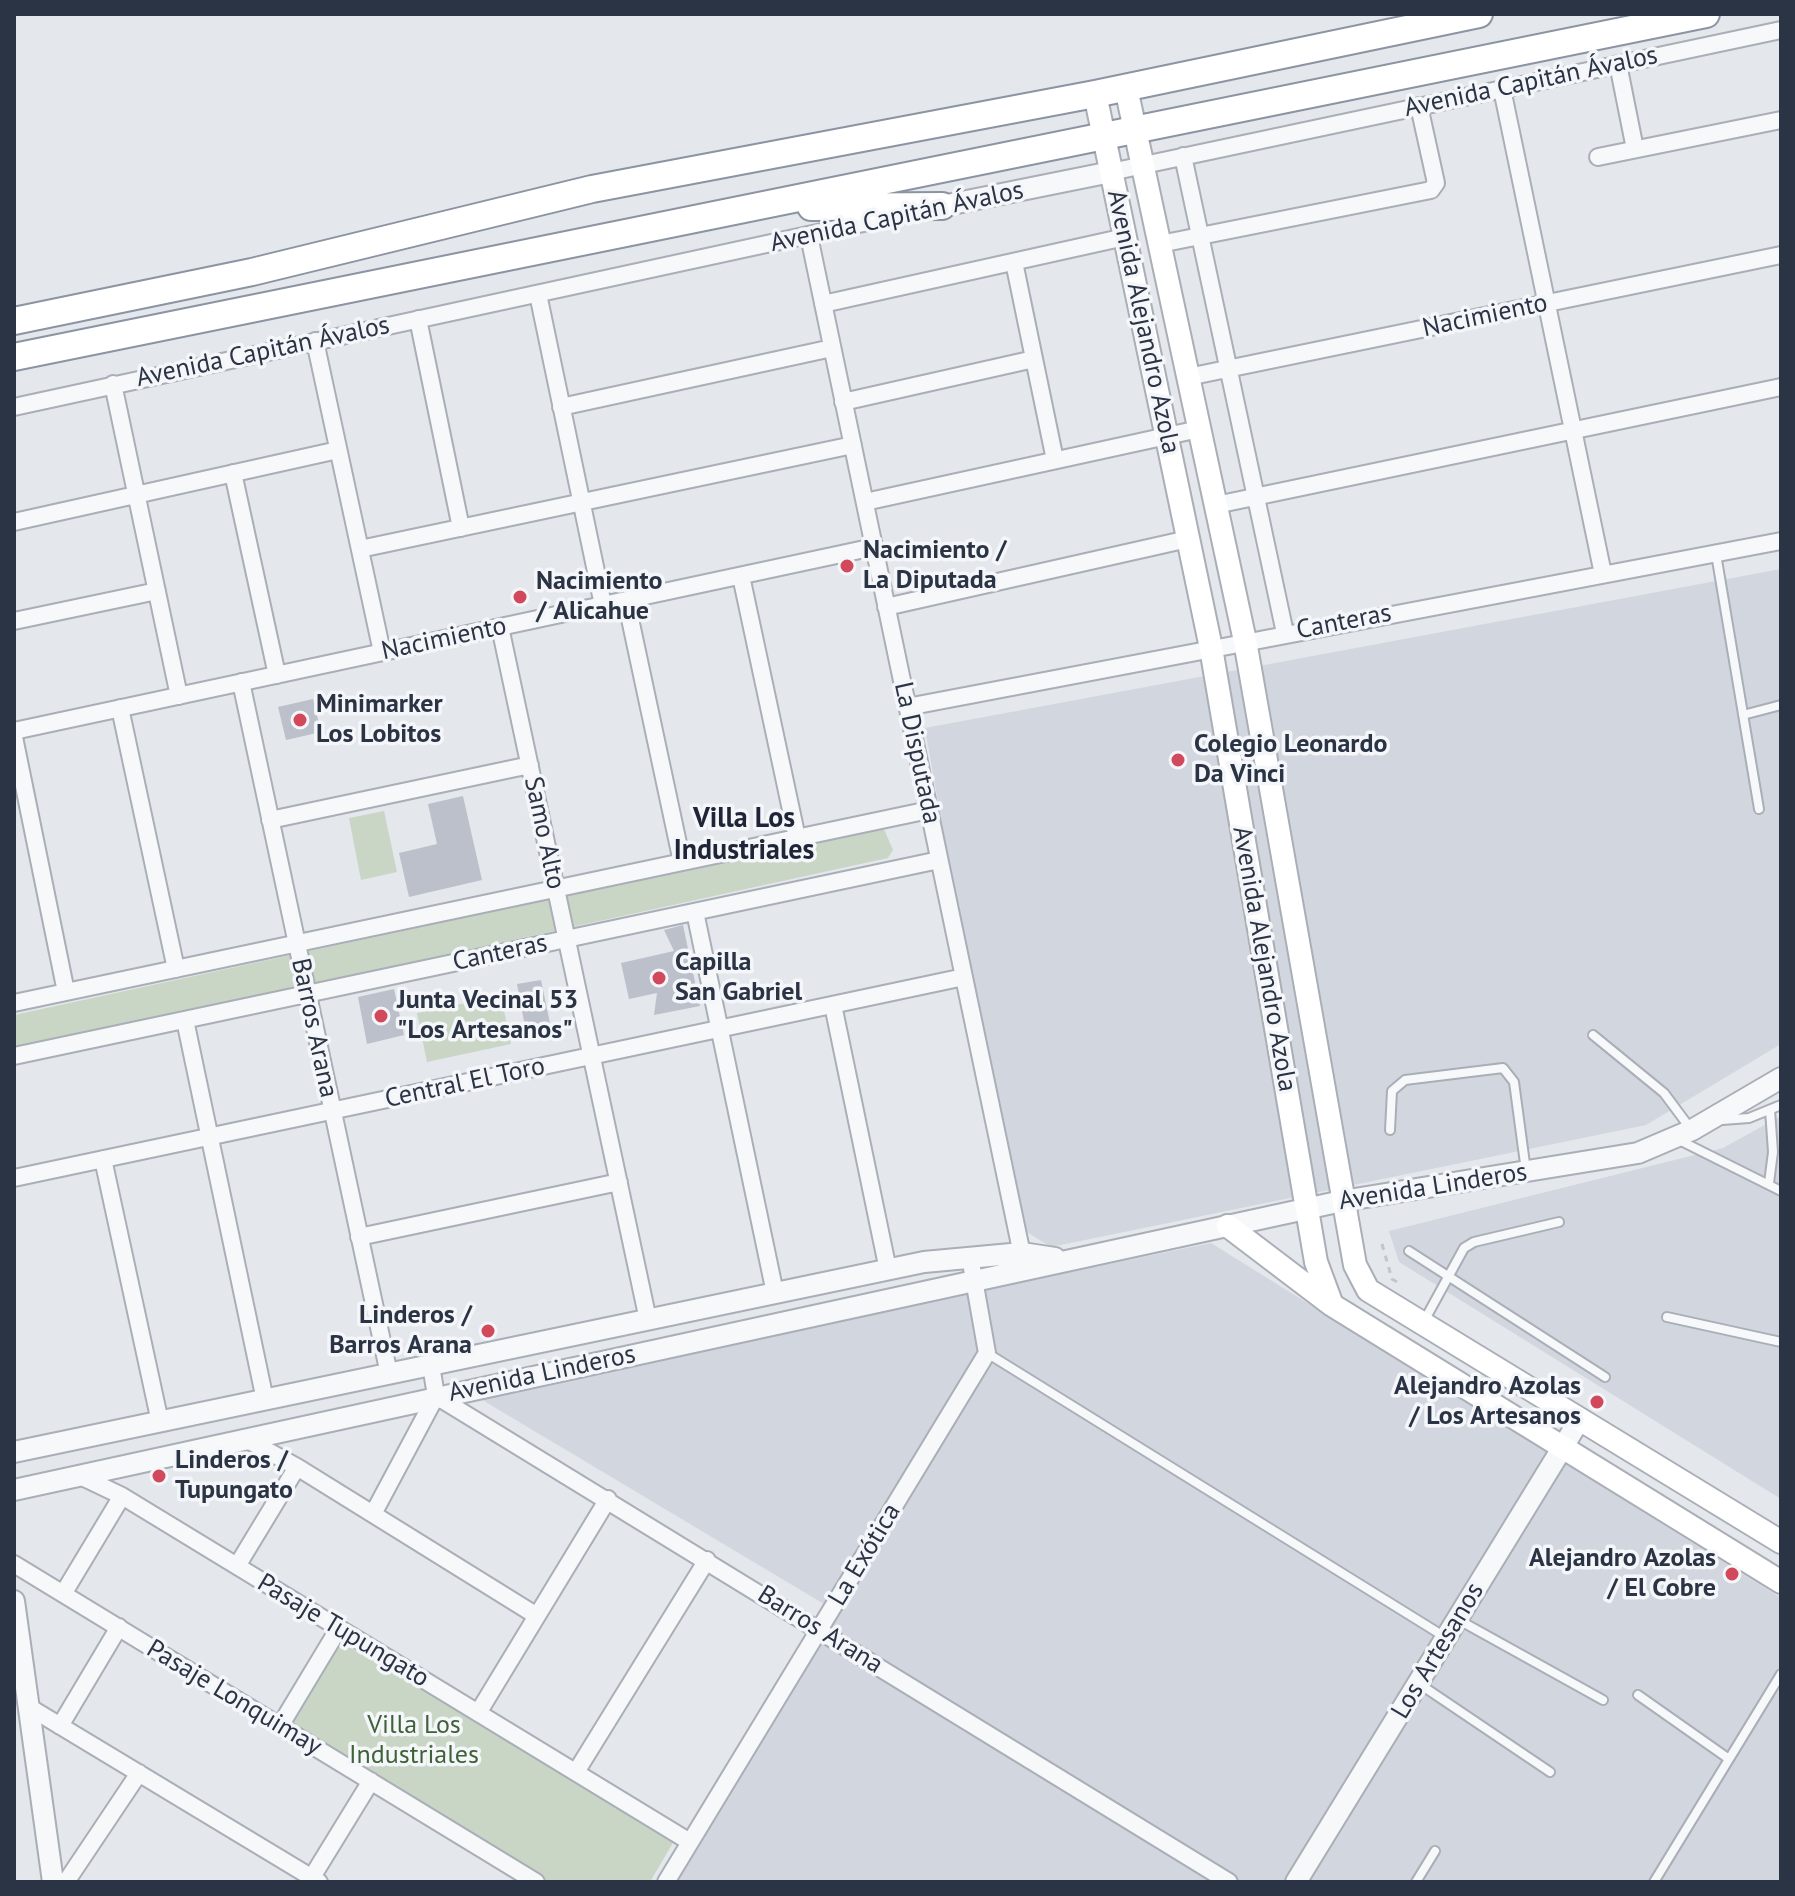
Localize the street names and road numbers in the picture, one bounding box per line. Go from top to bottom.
street label: Avenida Capitán Ávalos [1401,40,1661,124]
street label: Avenida Capitán Ávalos [767,175,1027,259]
street label: Avenida Alejandro Azola [1100,187,1186,457]
street label: Nacimiento [1420,288,1550,344]
street label: Avenida Capitán Ávalos [133,310,393,394]
street label: Canteras [1294,598,1394,646]
street label: Nacimiento [379,611,509,667]
street label: La Disputada [887,679,947,827]
street label: Samo Alto [517,774,571,892]
street label: Avenida Alejandro Azola [1225,824,1303,1094]
street label: Canteras [450,928,550,978]
street label: Barros Arana [284,955,344,1101]
street label: Central El Toro [382,1051,548,1115]
street label: Avenida Linderos [1337,1157,1529,1217]
street label: Avenida Linderos [446,1339,638,1409]
street label: La Exótica [822,1498,908,1612]
street label: Pasaje Tupungato [251,1567,435,1695]
street label: Los Artesanos [1385,1577,1491,1725]
street label: Barros Arana [752,1579,888,1681]
street label: Pasaje Lonquimay [141,1633,327,1763]

